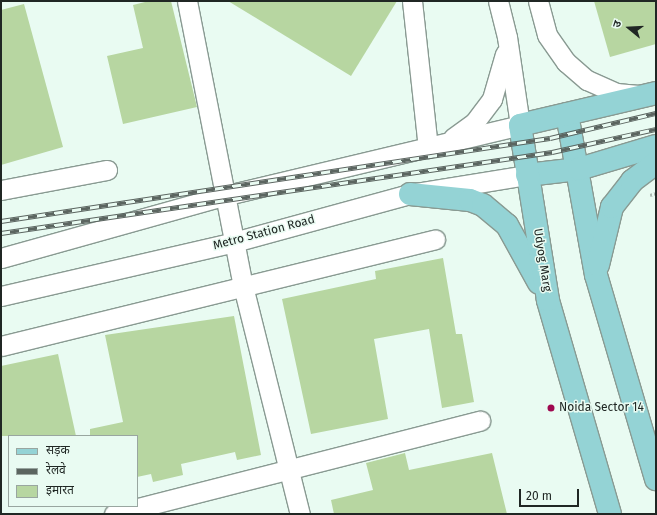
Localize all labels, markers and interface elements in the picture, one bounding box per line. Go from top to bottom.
north arrow [609,8,649,48]
text: उ [610,19,624,29]
street label: Metro Station Road [212,213,316,253]
street label: Udyog Marg [530,227,554,293]
place label: Noida Sector 14 [559,401,644,415]
marker: Noida Sector 14 [546,403,556,413]
legend [8,435,138,507]
text: सड़क [46,443,70,457]
text: रेलवे [46,463,66,477]
scale bar [521,481,581,507]
text: इमारत [46,483,74,497]
text: 20 m [526,489,552,503]

